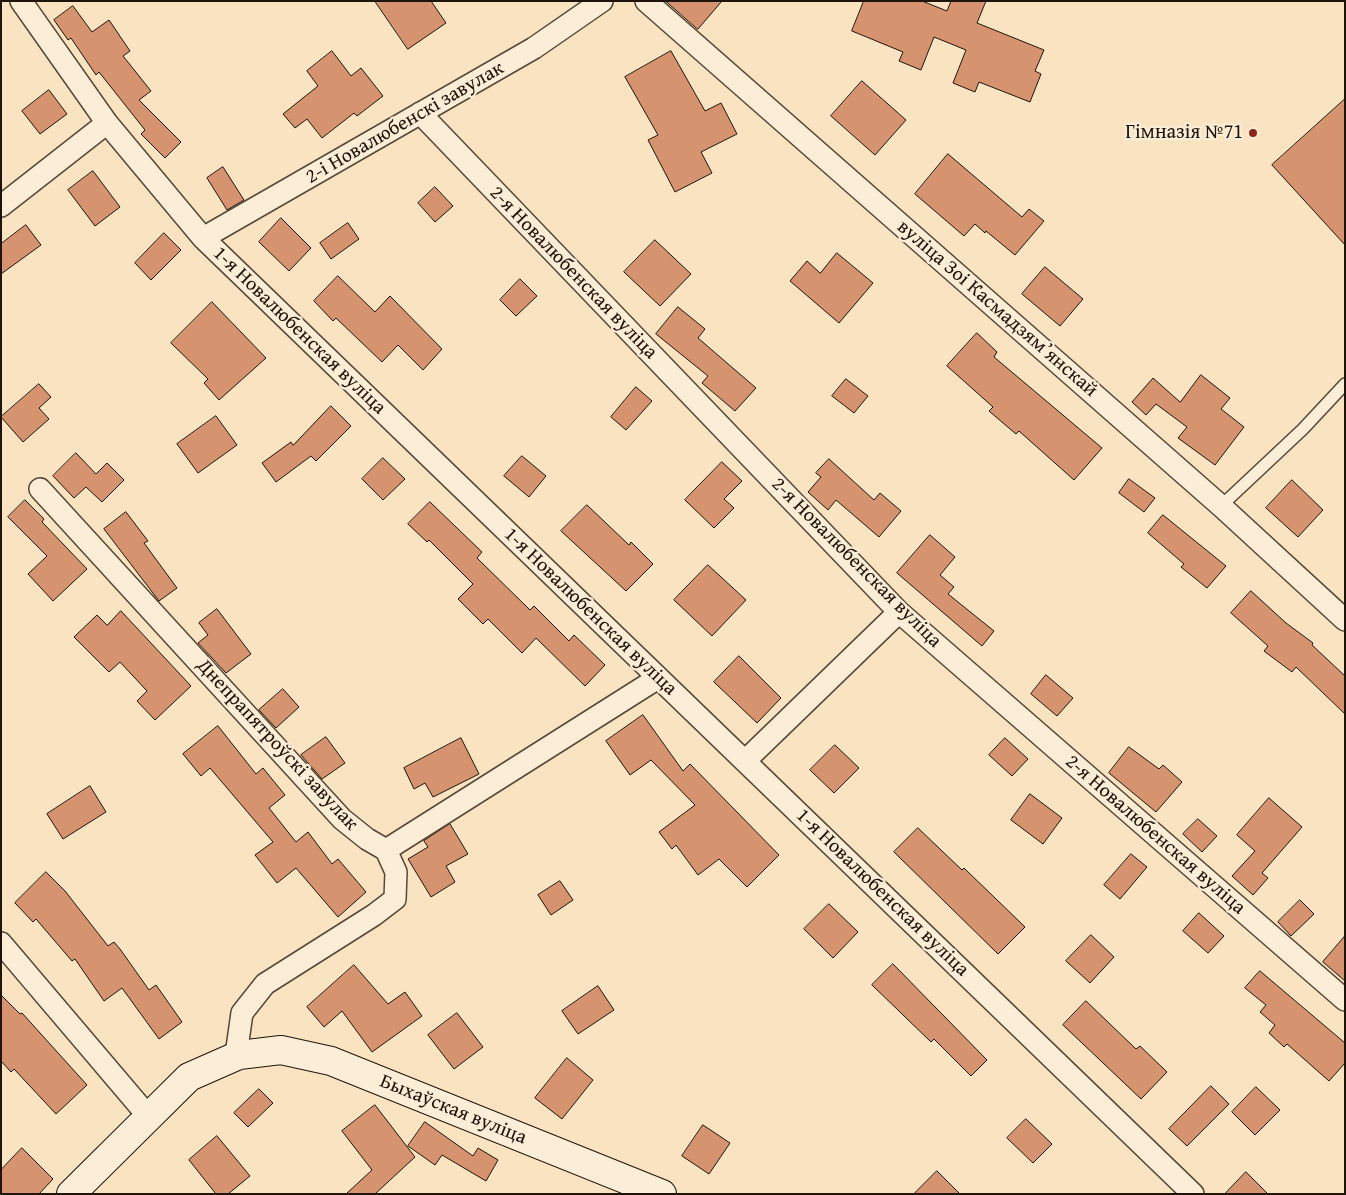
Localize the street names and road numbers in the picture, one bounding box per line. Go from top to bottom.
street label: 2-і Новалюбенскі завулак [302,56,508,190]
street label: 2-я Новалюбенская вуліца [484,181,662,365]
street label: вуліца Зоі Касмадзямʼянскай [892,215,1102,403]
street label: 1-я Новалюбенская вуліца [207,242,391,420]
street label: 2-я Новалюбенская вуліца [766,473,946,653]
street label: 1-я Новалюбенская вуліца [498,523,682,701]
street label: Днепрапятроўскі завулак [191,654,363,836]
street label: 2-я Новалюбенская вуліца [1060,750,1250,920]
street label: 1-я Новалюбенская вуліца [790,804,974,982]
street label: Быхаўская вуліца [376,1070,530,1150]

